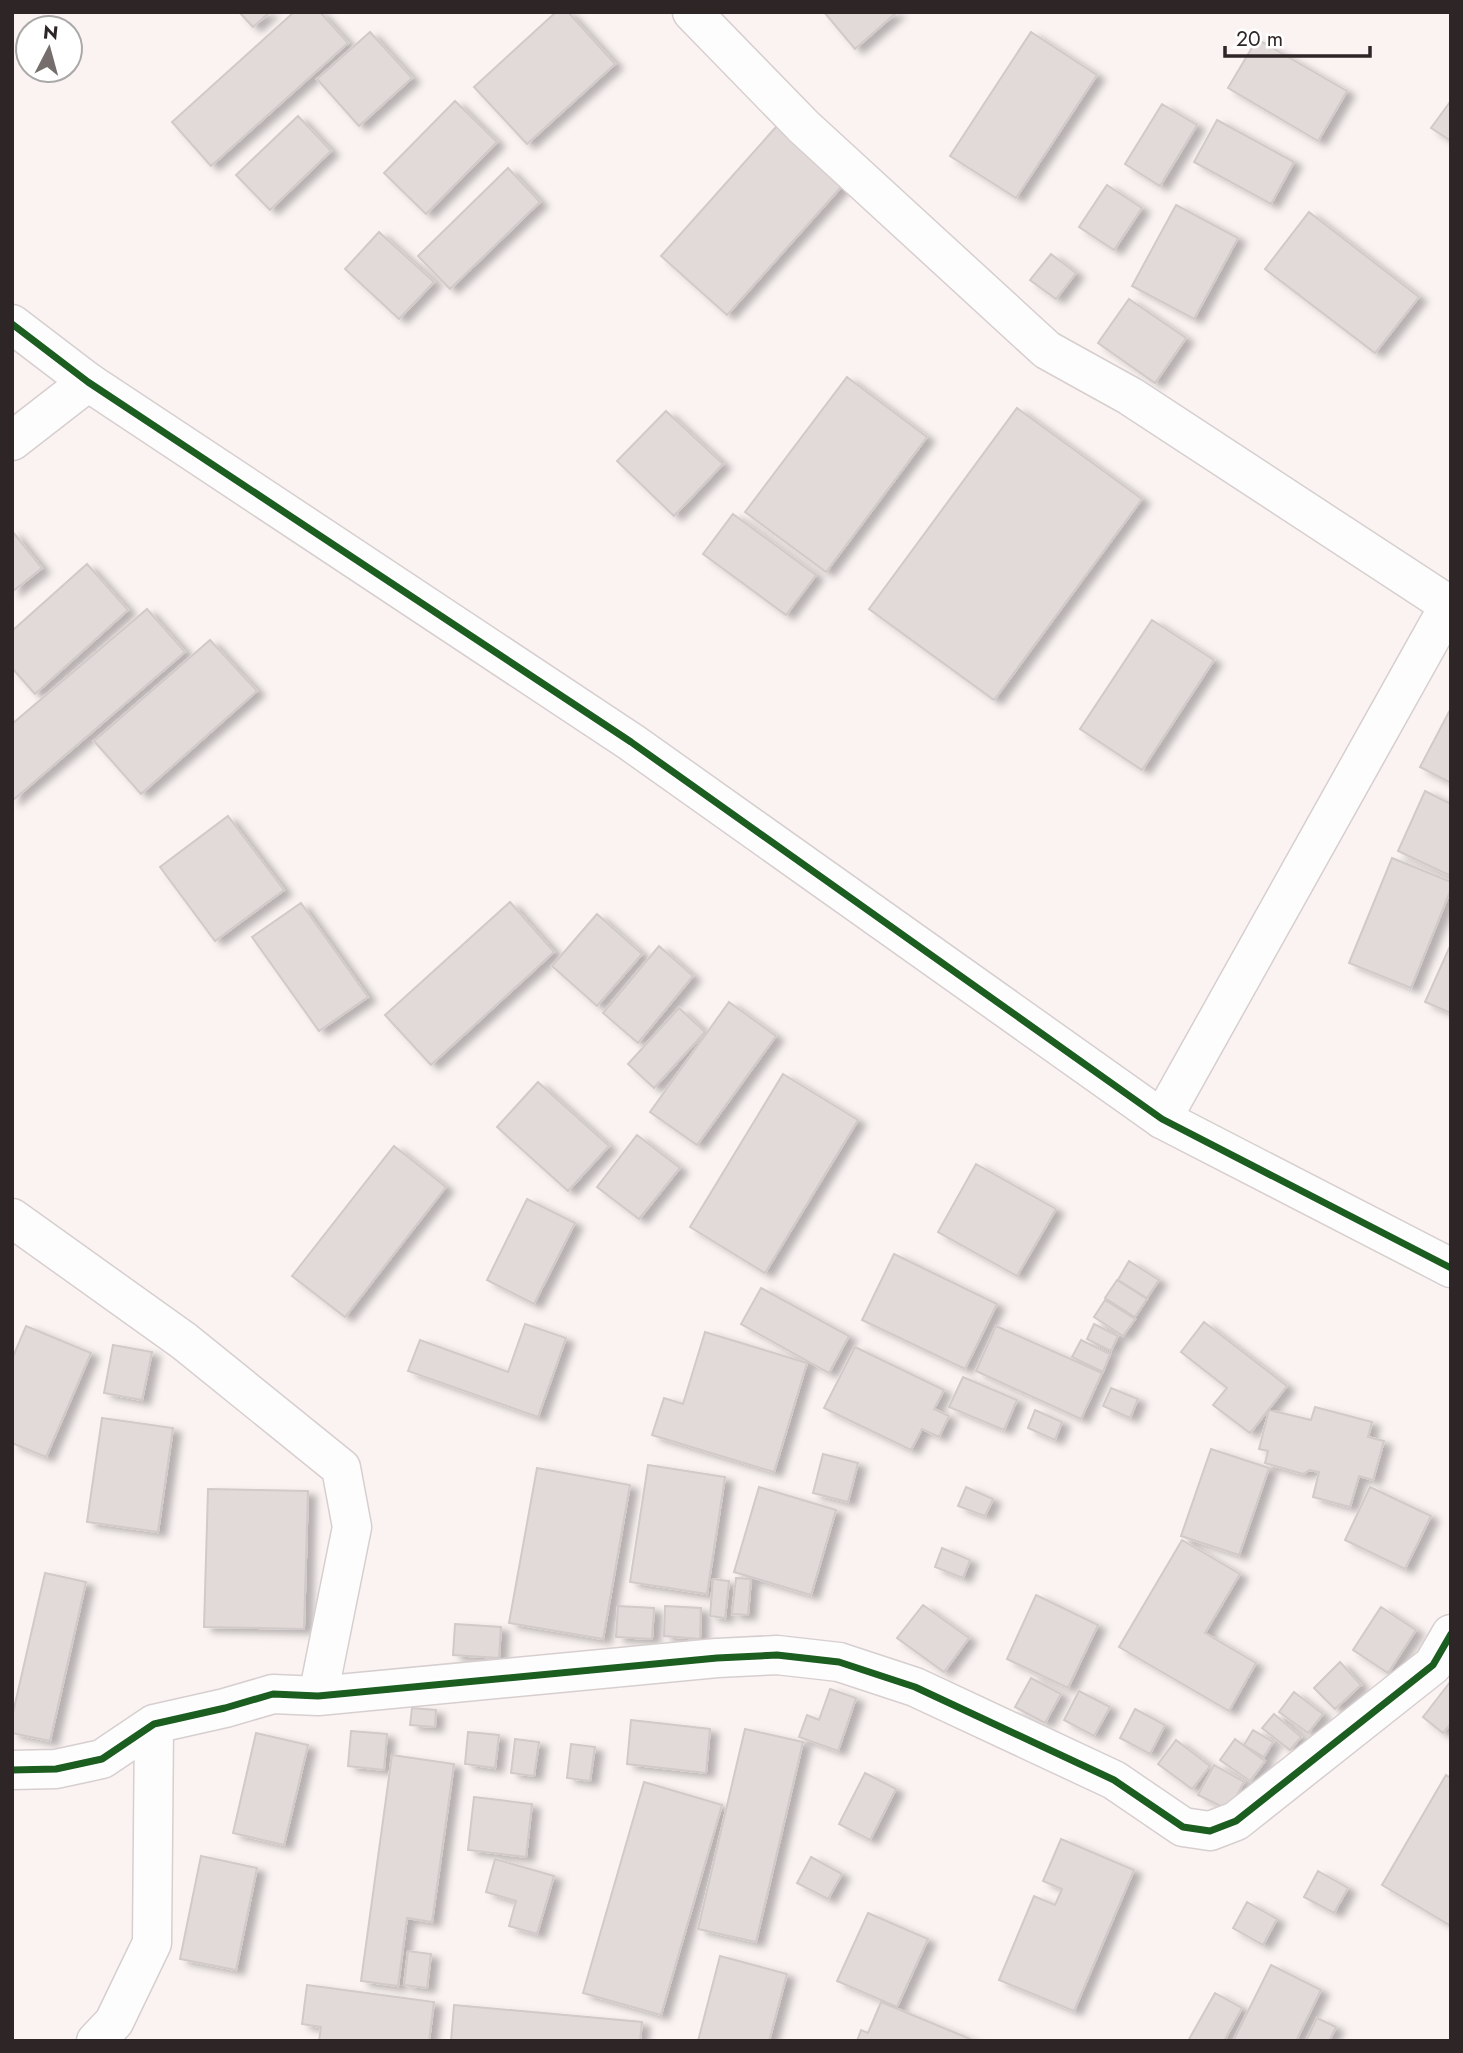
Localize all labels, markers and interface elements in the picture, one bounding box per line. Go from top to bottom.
north arrow [14,14,84,84]
scale bar [1225,14,1370,58]
text: N [42,18,60,47]
text: 20 m [1236,24,1283,54]

